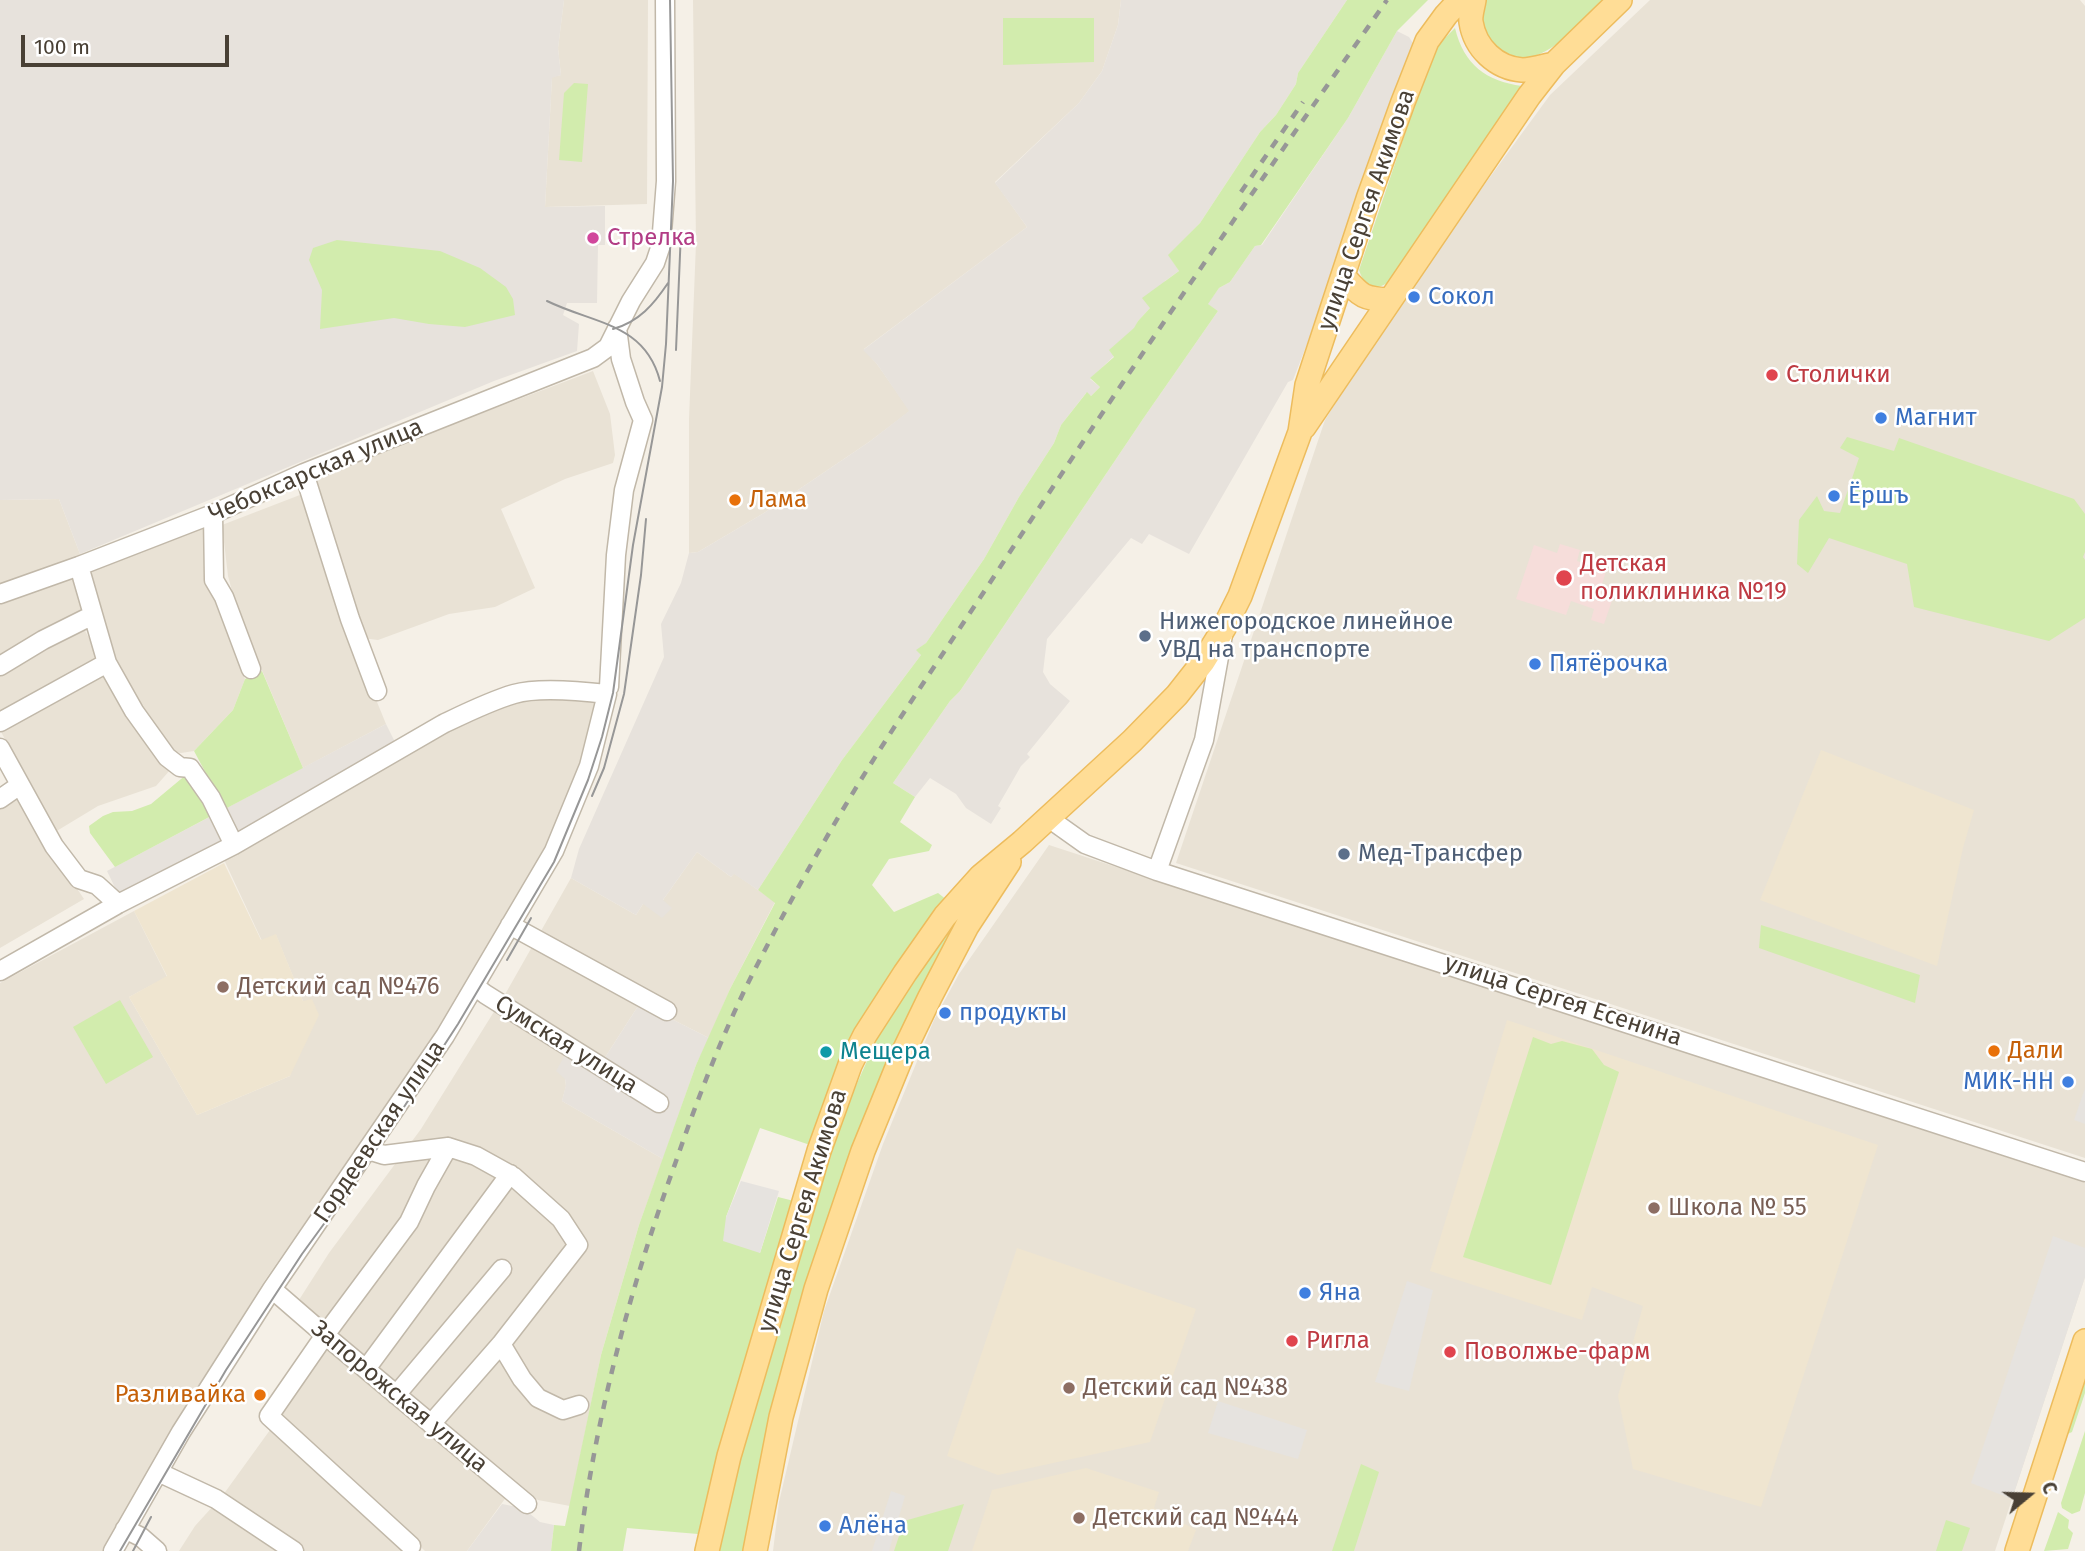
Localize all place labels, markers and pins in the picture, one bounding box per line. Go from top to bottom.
place label: Стрелка [607,224,696,252]
marker: Стрелка [585,230,601,246]
place label: Сокол [1428,283,1495,311]
marker: Сокол [1406,289,1422,305]
place label: Столички [1786,361,1891,389]
marker: Столички [1764,367,1780,383]
place label: Магнит [1895,404,1976,432]
marker: Магнит [1873,410,1889,426]
place label: Ёршъ [1848,482,1909,510]
place label: Лама [749,486,807,514]
marker: Ёршъ [1826,488,1842,504]
marker: Лама [727,492,743,508]
place label: Детская поликлиника №19 [1580,550,1787,606]
marker: Детская поликлиника №19 [1554,568,1574,588]
place label: Нижегородское линейное УВД на транспорте [1159,608,1453,664]
marker: Нижегородское линейное УВД на транспорте [1137,628,1153,644]
place label: Пятёрочка [1549,650,1668,678]
marker: Пятёрочка [1527,656,1543,672]
place label: Мед-Трансфер [1358,840,1523,868]
marker: Мед-Трансфер [1336,846,1352,862]
place label: Детский сад №476 [237,973,440,1001]
marker: Детский сад №476 [215,979,231,995]
place label: продукты [959,999,1067,1027]
marker: продукты [937,1005,953,1021]
place label: Дали [2008,1037,2064,1065]
place label: Мещера [840,1038,931,1066]
marker: Дали [1986,1043,2002,1059]
marker: Мещера [818,1044,834,1060]
place label: МИК-НН [1963,1068,2054,1096]
marker: МИК-НН [2060,1074,2076,1090]
place label: Школа № 55 [1668,1194,1807,1222]
marker: Школа № 55 [1646,1200,1662,1216]
place label: Яна [1319,1279,1361,1307]
marker: Яна [1297,1285,1313,1301]
place label: Ригла [1306,1327,1370,1355]
marker: Ригла [1284,1333,1300,1349]
place label: Поволжье-фарм [1464,1338,1650,1366]
marker: Поволжье-фарм [1442,1344,1458,1360]
place label: Детский сад №438 [1083,1374,1288,1402]
marker: Детский сад №438 [1061,1380,1077,1396]
place label: Разливайка [114,1381,246,1409]
marker: Разливайка [252,1387,268,1403]
place label: Детский сад №444 [1093,1504,1299,1532]
marker: Детский сад №444 [1071,1510,1087,1526]
place label: Алёна [839,1512,907,1540]
marker: Алёна [817,1518,833,1534]

